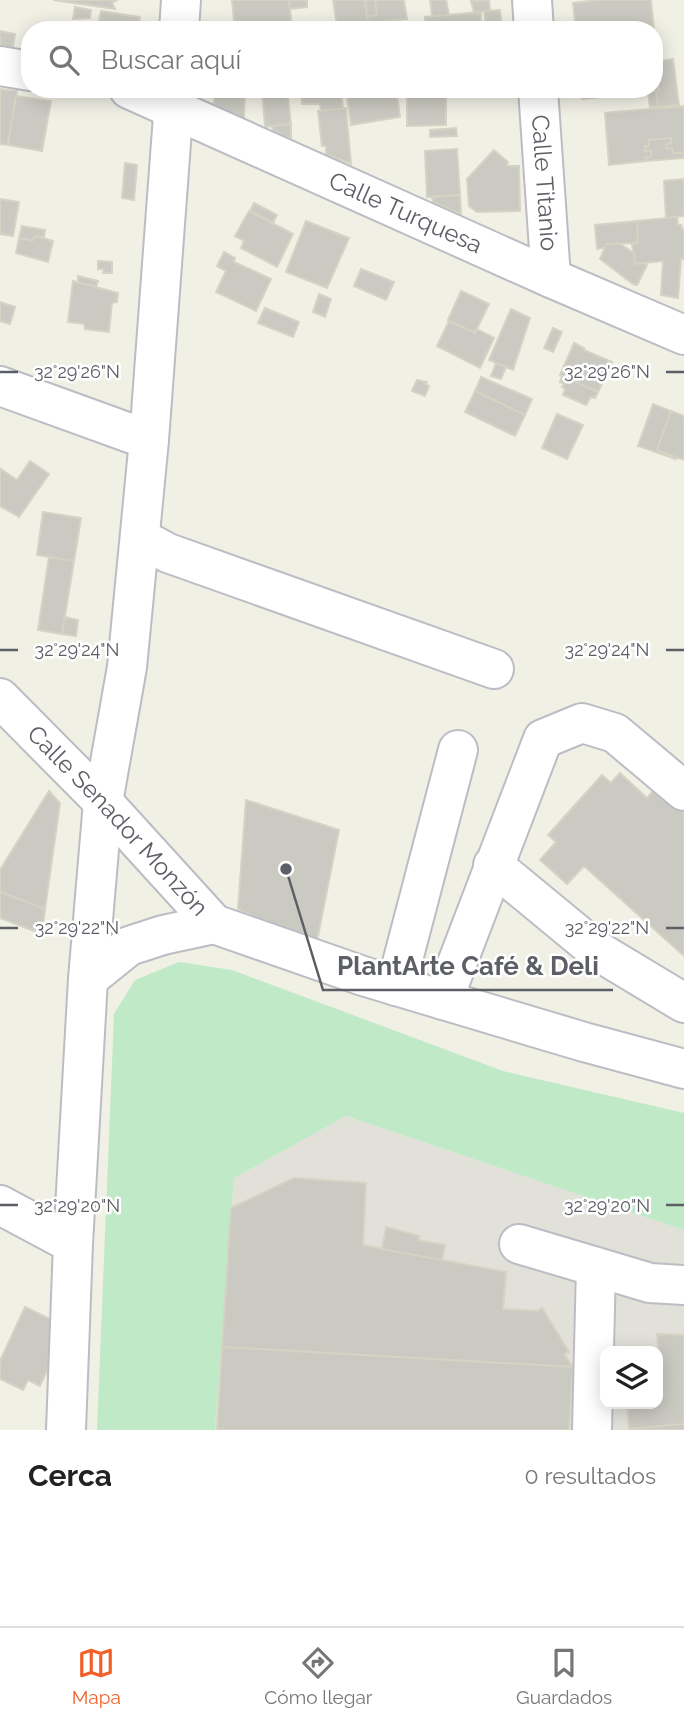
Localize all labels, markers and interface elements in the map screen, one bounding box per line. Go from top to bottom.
search box [21,21,663,98]
icon: search [45,41,83,79]
text: Buscar aquí [101,45,241,75]
street label: Calle Titanio [526,114,564,252]
street label: Calle Turquesa [325,165,487,259]
text: 32°29'26"N [34,361,120,382]
text: 32°29'26"N [564,361,650,382]
text: 32°29'24"N [35,639,119,660]
text: 32°29'24"N [565,639,649,660]
street label: Calle Senador Monzón [21,719,214,922]
text: 32°29'22"N [35,917,119,938]
text: 32°29'22"N [565,917,649,938]
callout: PlantArte Café & Deli [323,943,613,990]
text: PlantArte Café & Deli [337,951,599,981]
text: 32°29'20"N [34,1195,120,1216]
text: 32°29'20"N [564,1195,650,1216]
map controls [600,1346,663,1409]
button: layers [600,1346,663,1409]
text: Cerca [28,1458,112,1493]
text: 0 resultados [524,1462,656,1489]
tab: Mapa [72,1644,121,1708]
tab: Cómo llegar [264,1644,373,1708]
tab: Guardados [516,1644,612,1708]

